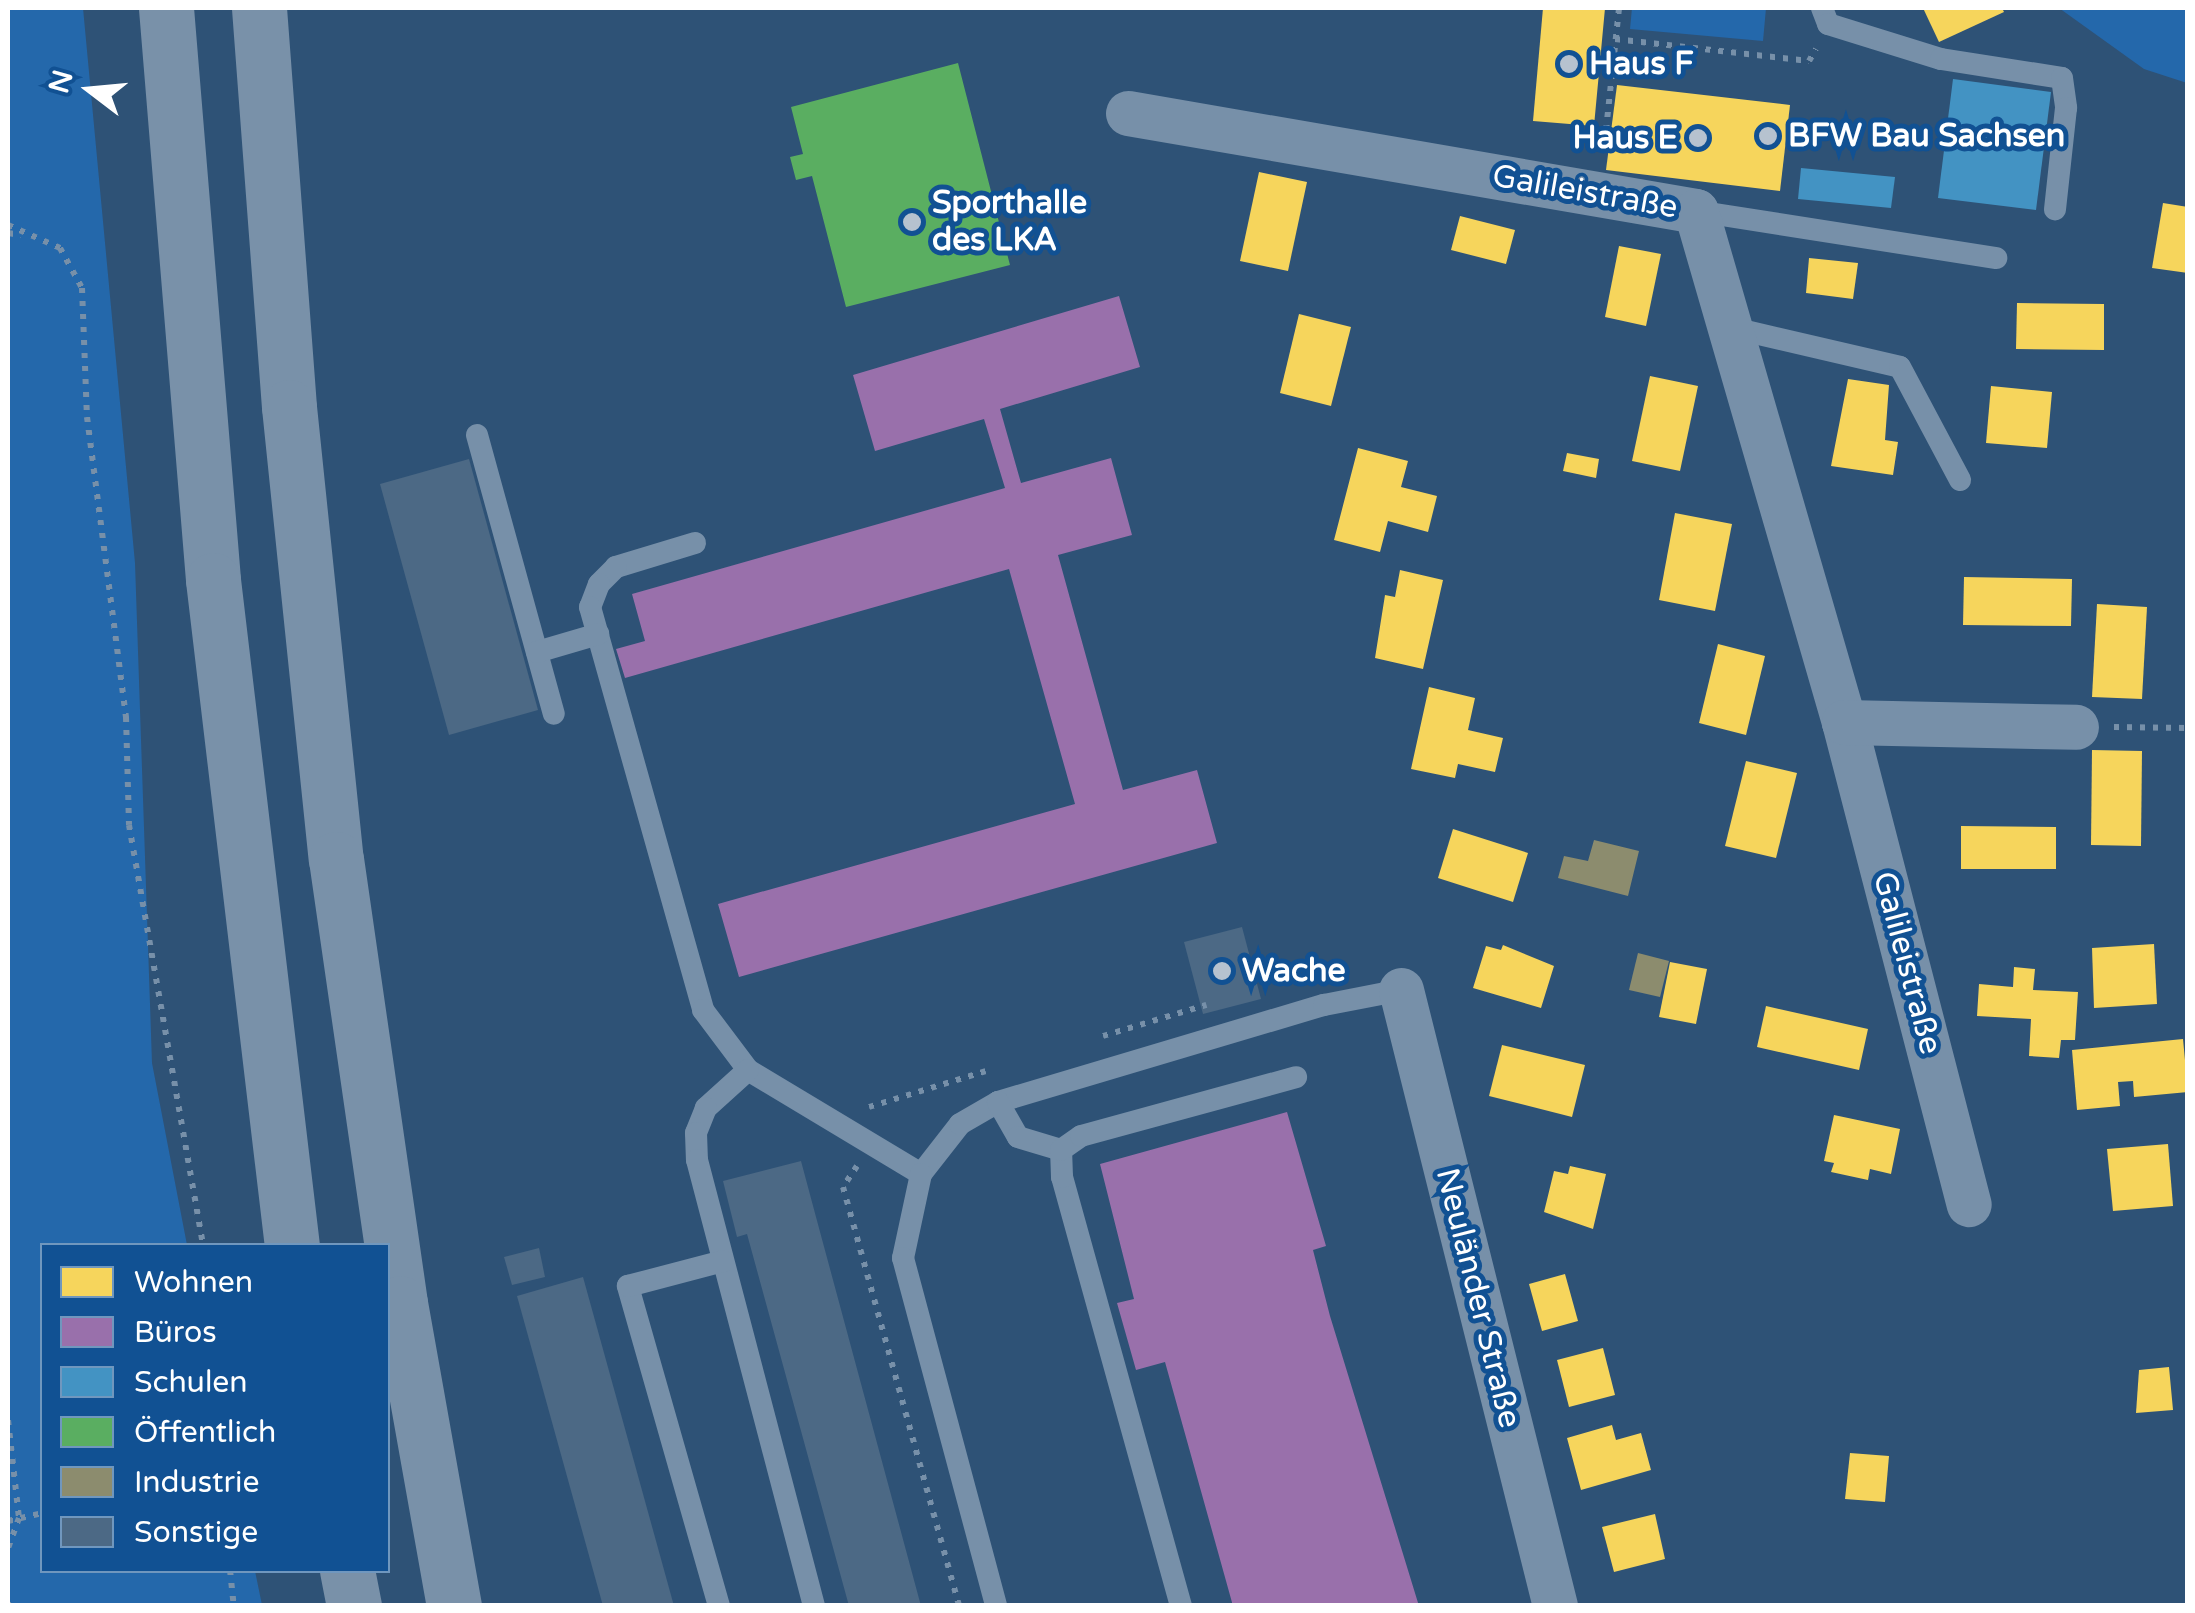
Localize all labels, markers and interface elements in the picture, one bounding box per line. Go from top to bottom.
north arrow [40,40,140,140]
place label: Haus F [1589,45,1694,83]
marker: Haus F [1558,53,1580,75]
text: N [42,66,81,97]
place label: BFW Bau Sachsen [1788,117,2065,155]
place label: Haus E [1572,119,1678,157]
marker: BFW Bau Sachsen [1757,125,1779,147]
marker: Haus E [1687,127,1709,149]
street label: Galileistraße [1489,157,1681,227]
place label: Sporthalle des LKA [932,185,1087,260]
marker: Sporthalle des LKA [901,211,923,233]
street label: Galileistraße [1864,867,1950,1059]
place label: Wache [1242,952,1346,990]
marker: Wache [1211,960,1233,982]
street label: Neuländer Straße [1427,1164,1529,1432]
legend [40,1243,390,1573]
text: Wohnen [134,1264,253,1301]
text: Büros [134,1314,217,1351]
text: Schulen [134,1364,248,1401]
text: Öffentlich [134,1414,276,1451]
text: Industrie [134,1464,259,1501]
text: Sonstige [134,1514,258,1551]

